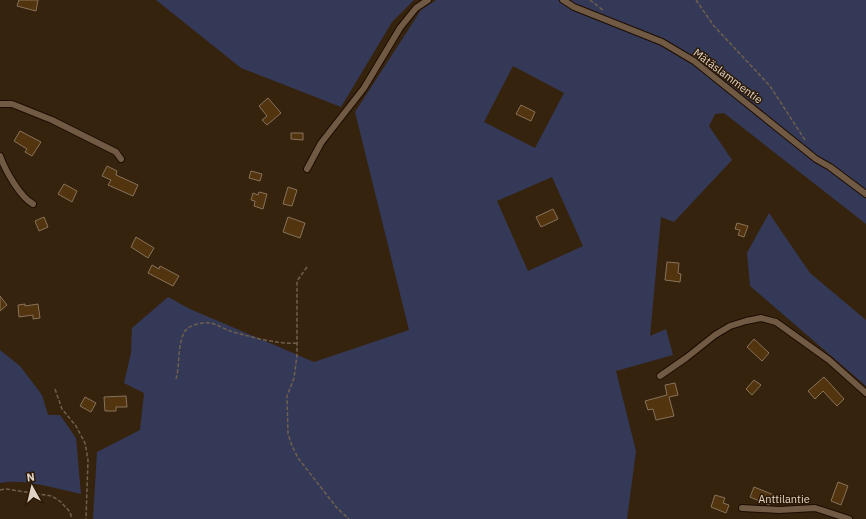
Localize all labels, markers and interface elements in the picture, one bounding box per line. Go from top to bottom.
street label: Mätäslammentie [691,45,765,107]
north arrow [12,467,52,507]
text: N [26,470,36,485]
street label: Anttilantie [758,492,810,506]

